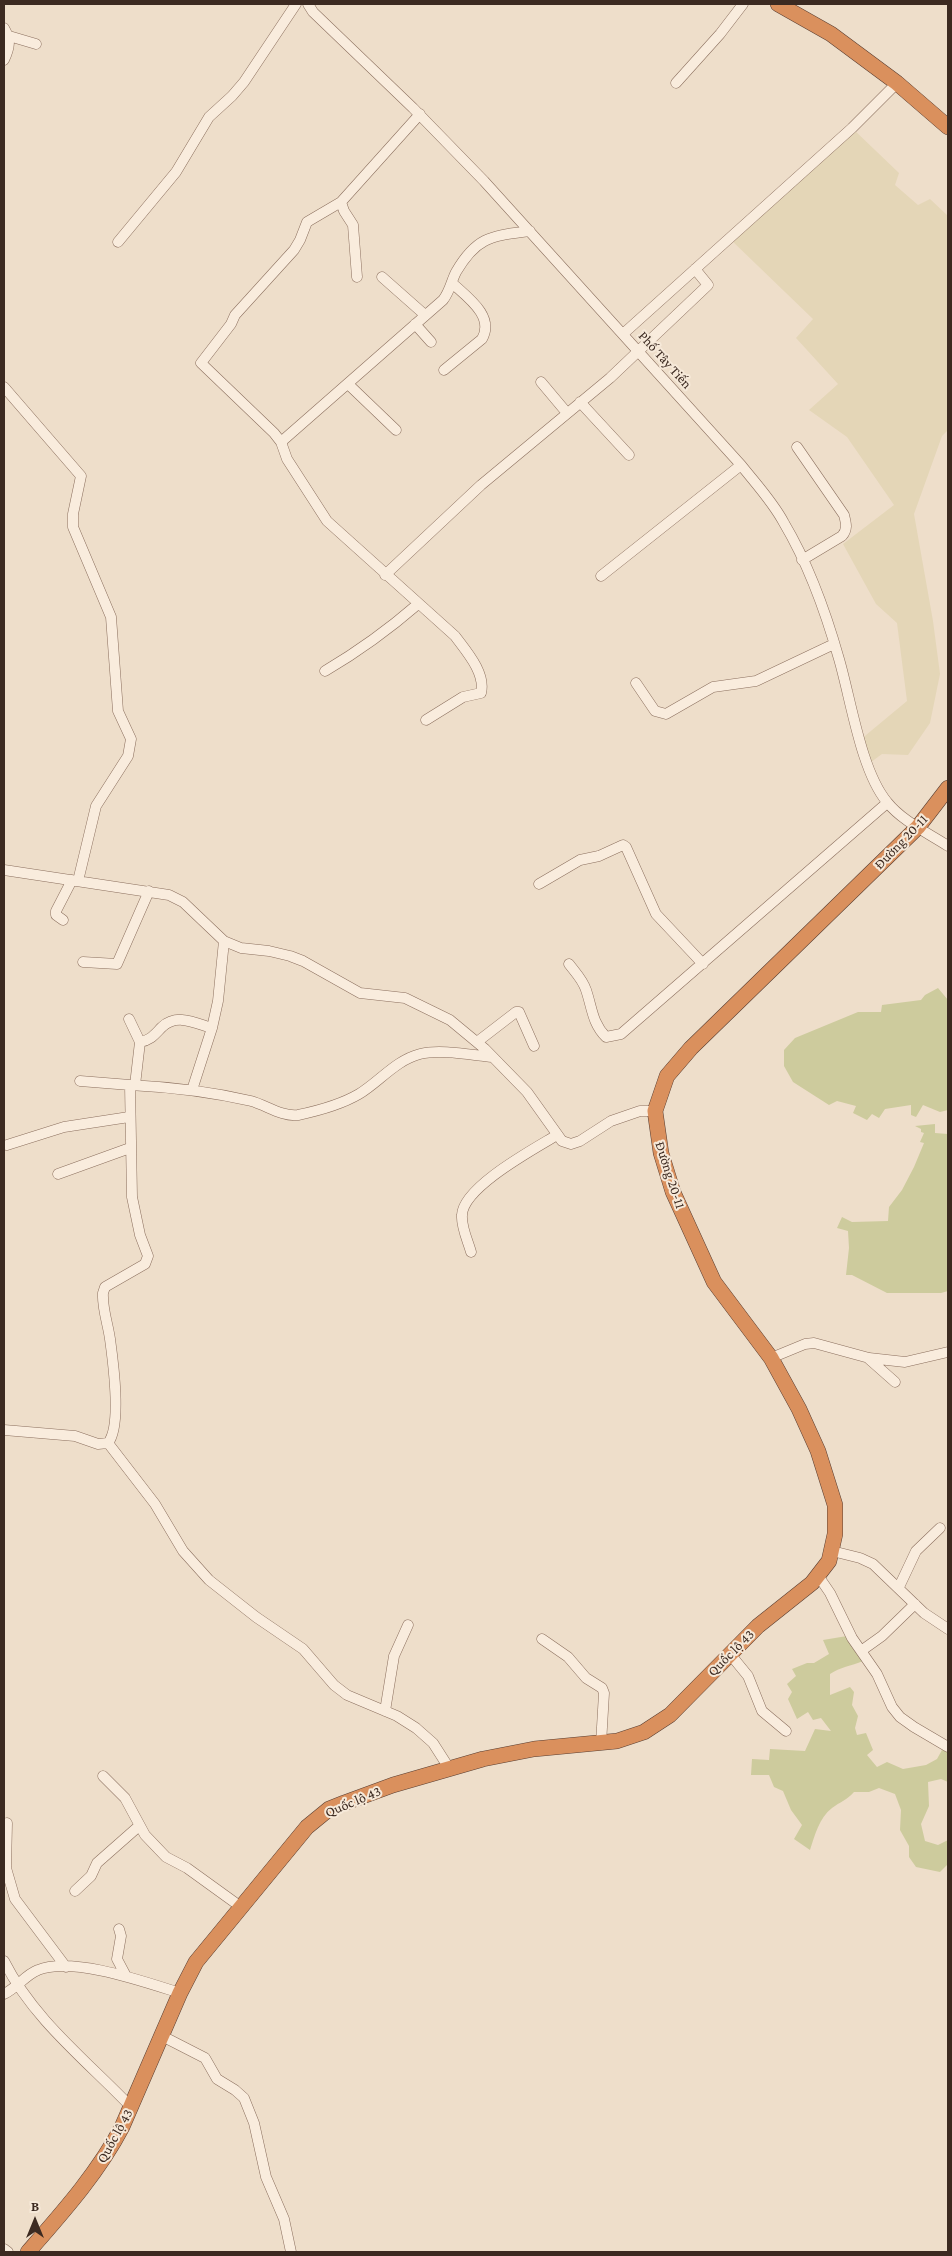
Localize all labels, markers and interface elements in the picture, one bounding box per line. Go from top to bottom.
street label: Phố Tây Tiến [635,328,695,392]
street label: Đường 20-11 [871,811,931,873]
street label: Đường 20-11 [651,1139,689,1211]
street label: Quốc lộ 43 [704,1626,758,1680]
street label: Quốc lộ 43 [323,1783,383,1821]
street label: Quốc lộ 43 [93,2106,137,2166]
north arrow [10,2196,60,2246]
text: B [31,2198,39,2214]

